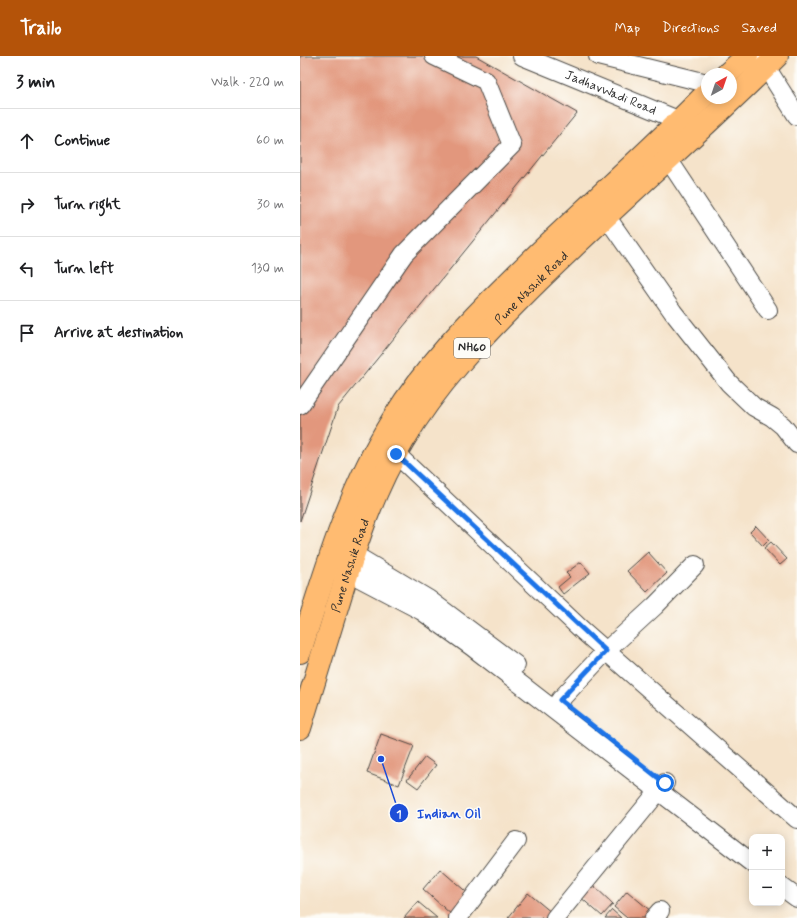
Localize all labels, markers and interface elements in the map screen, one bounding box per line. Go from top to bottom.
text: Trailo [20,16,62,41]
text: Map [614,19,640,37]
text: Directions [662,19,720,37]
text: Saved [742,19,777,37]
street label: JadhavWadi Road [563,66,659,119]
north arrow [701,68,737,104]
text: 3 min [16,71,55,93]
text: Walk · 220 m [211,74,284,91]
icon: ahead [16,130,38,152]
text: Continue [54,131,110,151]
text: 60 m [256,132,284,149]
icon: right [16,194,38,216]
text: Turn right [54,195,121,215]
text: 30 m [257,196,284,213]
street label: Pune Nashik Road [491,248,572,328]
icon: left [16,258,38,280]
text: Turn left [54,259,114,279]
text: 130 m [251,260,284,277]
icon: arrive [16,322,38,344]
text: Arrive at destination [54,323,183,343]
road number: NH60 [454,338,490,358]
route end [387,445,405,463]
street label: Pune Nashik Road [327,516,374,615]
route start [656,774,674,792]
callout: Indian Oil [389,800,489,826]
text: Indian Oil [417,805,481,823]
text: 1 [396,807,402,823]
map controls [749,834,785,906]
button: + [749,834,785,870]
button: − [749,870,785,906]

